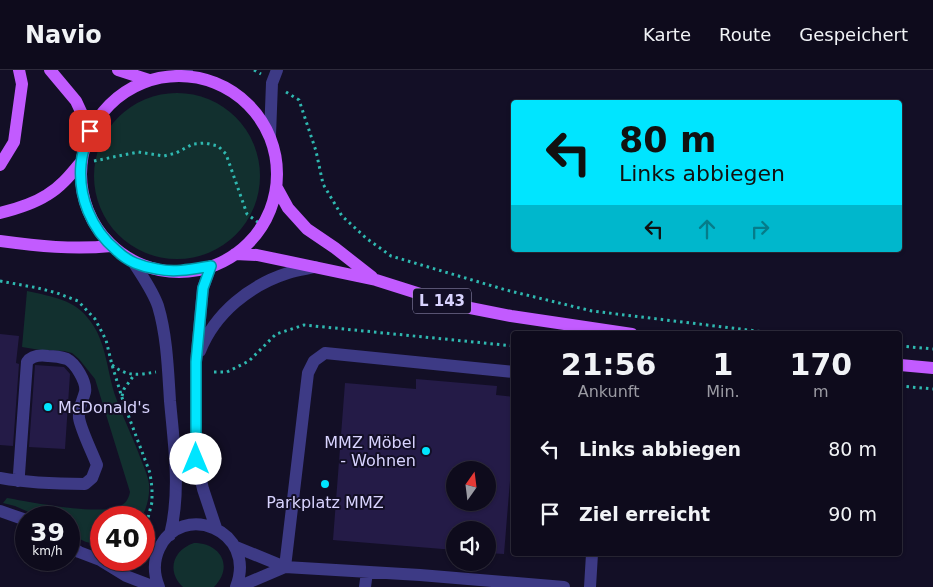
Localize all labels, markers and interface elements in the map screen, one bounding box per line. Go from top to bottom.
text: Navio [25,21,102,49]
text: Karte [643,24,691,45]
text: Route [719,24,771,45]
text: Gespeichert [799,24,908,45]
pin [69,110,111,152]
icon: arrive [76,117,104,145]
icon: left [536,120,601,185]
text: 80 m [619,120,716,160]
text: Links abbiegen [619,161,785,186]
icon: left [640,215,668,243]
icon: ahead [693,215,721,243]
icon: right [746,215,774,243]
road number: L 143 [413,288,471,314]
text: 21:56 [561,347,656,382]
text: 1 [712,347,733,382]
text: 170 [790,347,852,382]
text: Ankunft [578,382,639,401]
text: Min. [706,382,740,401]
text: m [813,382,829,401]
place label: McDonald's [58,398,150,417]
marker: McDonald's [42,401,54,413]
position arrow [169,432,221,484]
place label: MMZ Möbel - Wohnen [324,433,416,470]
icon: left [536,435,564,463]
text: Links abbiegen [579,438,741,460]
text: 80 m [828,438,877,460]
marker: MMZ Möbel - Wohnen [420,445,432,457]
north arrow [446,461,496,511]
map controls [446,461,496,571]
marker: Parkplatz MMZ [319,478,331,490]
place label: Parkplatz MMZ [266,493,384,512]
icon: arrive [536,500,564,528]
text: Ziel erreicht [579,503,710,525]
text: 90 m [828,503,877,525]
speed limit sign: 40 [90,506,155,571]
text: 39 [30,518,65,547]
button: sound [446,521,496,571]
text: km/h [32,544,63,558]

